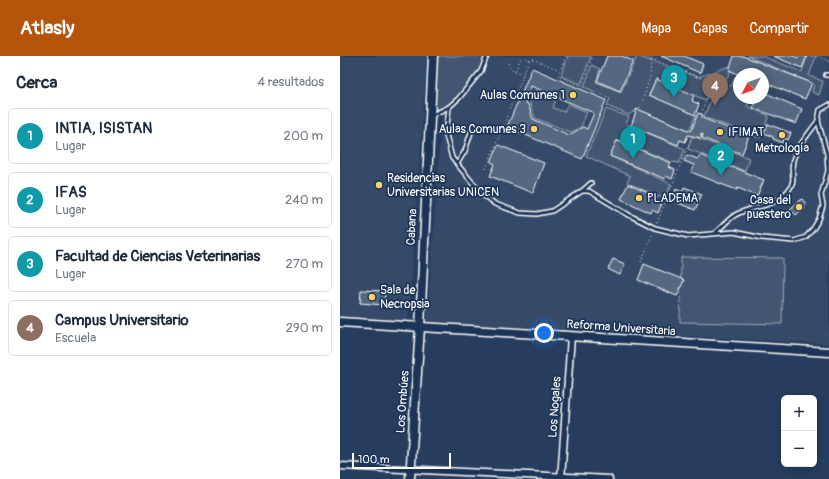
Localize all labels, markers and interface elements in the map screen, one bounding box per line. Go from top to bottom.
text: Atlasly [20,16,74,40]
text: Mapa [641,20,671,37]
text: Capas [693,20,728,37]
text: Compartir [750,20,809,37]
pin: 3 [661,65,687,98]
north arrow [733,68,769,104]
text: Cerca [16,72,57,93]
pin: 4 [702,73,728,106]
text: 4 resultados [257,74,324,90]
place label: Aulas Comunes 1 [480,88,565,103]
marker: Aulas Comunes 1 [568,90,578,100]
text: INTIA, ISISTAN [55,119,152,138]
place label: Aulas Comunes 3 [439,122,526,137]
marker: Aulas Comunes 3 [529,124,539,134]
place label: IFIMAT [728,125,764,140]
pin: 1 [620,126,646,159]
marker: IFIMAT [715,127,725,137]
text: 1 [27,128,33,144]
text: 200 m [284,128,323,144]
marker: Metrología [777,130,787,140]
text: Lugar [55,138,86,154]
place label: Metrología [755,141,809,156]
pin: 2 [708,143,734,176]
place label: Residencias Universitarias UNICEN [387,171,499,200]
marker: Residencias Universitarias UNICEN [374,180,384,190]
text: IFAS [55,183,87,202]
place label: PLADEMA [647,191,699,206]
text: 2 [26,192,34,208]
text: 240 m [285,192,323,208]
marker: PLADEMA [634,193,644,203]
place label: Casa del puestero [747,193,792,222]
text: Lugar [55,202,86,218]
marker: Casa del puestero [794,202,804,212]
street label: Cabana [404,208,420,246]
text: Facultad de Ciencias Veterinarias [55,247,260,266]
text: 3 [26,256,34,272]
text: 270 m [286,256,323,272]
text: Lugar [55,266,86,282]
place label: Sala de Necropsia [380,283,430,312]
marker: Sala de Necropsia [367,292,377,302]
text: Campus Universitario [55,311,189,330]
street label: Reforma Universitaria [566,317,676,339]
text: 4 [26,320,34,336]
text: 290 m [286,320,323,336]
your location [534,323,554,343]
text: Escuela [55,330,96,346]
street label: Los Ombúes [393,370,413,434]
street label: Los Nogales [545,375,565,438]
map controls [781,395,817,467]
button: + [781,395,817,431]
button: − [781,431,817,467]
scale bar [352,451,451,470]
text: 100 m [358,453,389,466]

